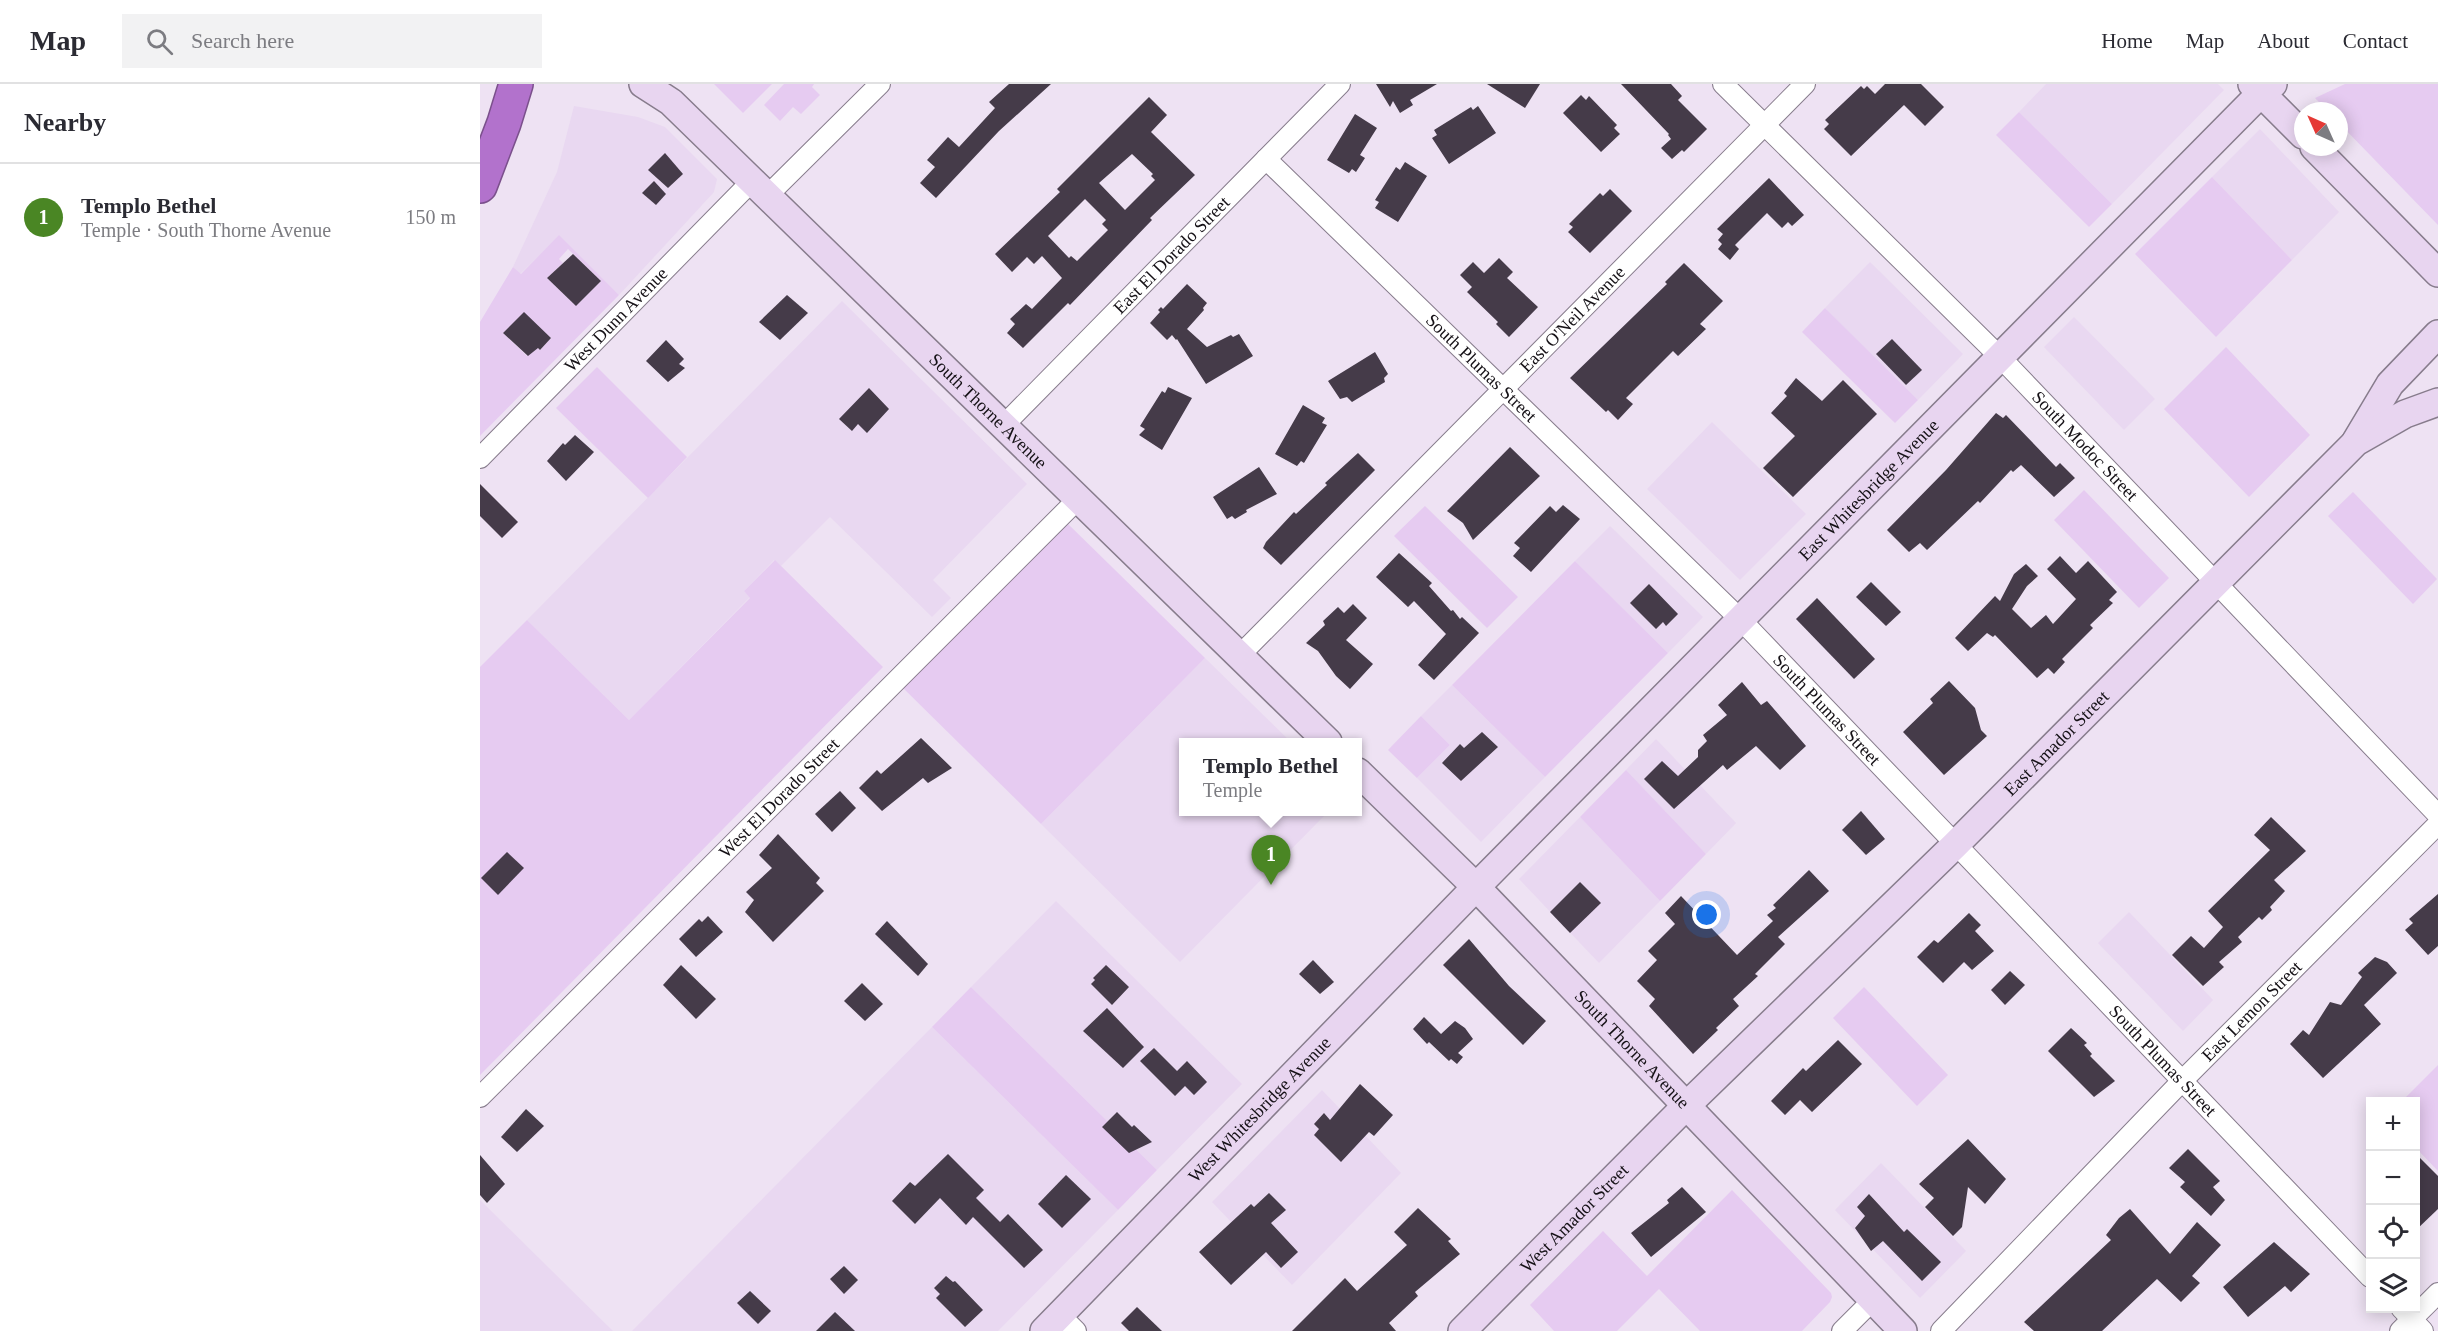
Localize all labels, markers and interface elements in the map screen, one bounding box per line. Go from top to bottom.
search box [122,14,542,68]
text: Map [30,25,86,56]
icon: search [143,25,176,58]
text: Search here [191,28,294,53]
text: Home [2101,29,2153,53]
text: Map [2186,29,2224,53]
text: About [2257,29,2310,53]
text: Contact [2343,29,2408,53]
north arrow [2294,102,2348,156]
text: Nearby [24,108,106,137]
street label: East El Dorado Street [1109,192,1234,318]
text: Templo Bethel [81,193,216,218]
text: 1 [39,206,49,228]
text: 150 m [405,206,456,228]
text: Temple · South Thorne Avenue [81,219,331,241]
street label: East O'Neil Avenue [1516,262,1629,376]
street label: West Dunn Avenue [560,263,672,376]
street label: South Plumas Street [1422,310,1541,426]
street label: South Thorne Avenue [925,349,1051,473]
street label: South Modoc Street [2028,387,2142,505]
street label: East Whitesbridge Avenue [1795,415,1943,565]
street label: South Plumas Street [1769,650,1885,769]
street label: East Amador Street [2000,686,2113,800]
street label: West El Dorado Street [715,734,843,862]
popup [1179,738,1362,816]
text: Templo Bethel [1203,753,1338,778]
text: Temple [1203,779,1262,801]
pin: 1 [1252,836,1290,885]
your location [1692,900,1721,929]
street label: East Lemon Street [2198,957,2306,1065]
street label: South Thorne Avenue [1571,986,1694,1113]
street label: South Plumas Street [2105,1001,2221,1120]
street label: West Whitesbridge Avenue [1184,1033,1335,1186]
map controls [2366,1097,2420,1313]
button: + [2366,1097,2420,1151]
button: − [2366,1151,2420,1205]
street label: West Amador Street [1516,1160,1632,1277]
button: locate [2366,1205,2420,1259]
button: layers [2366,1259,2420,1313]

